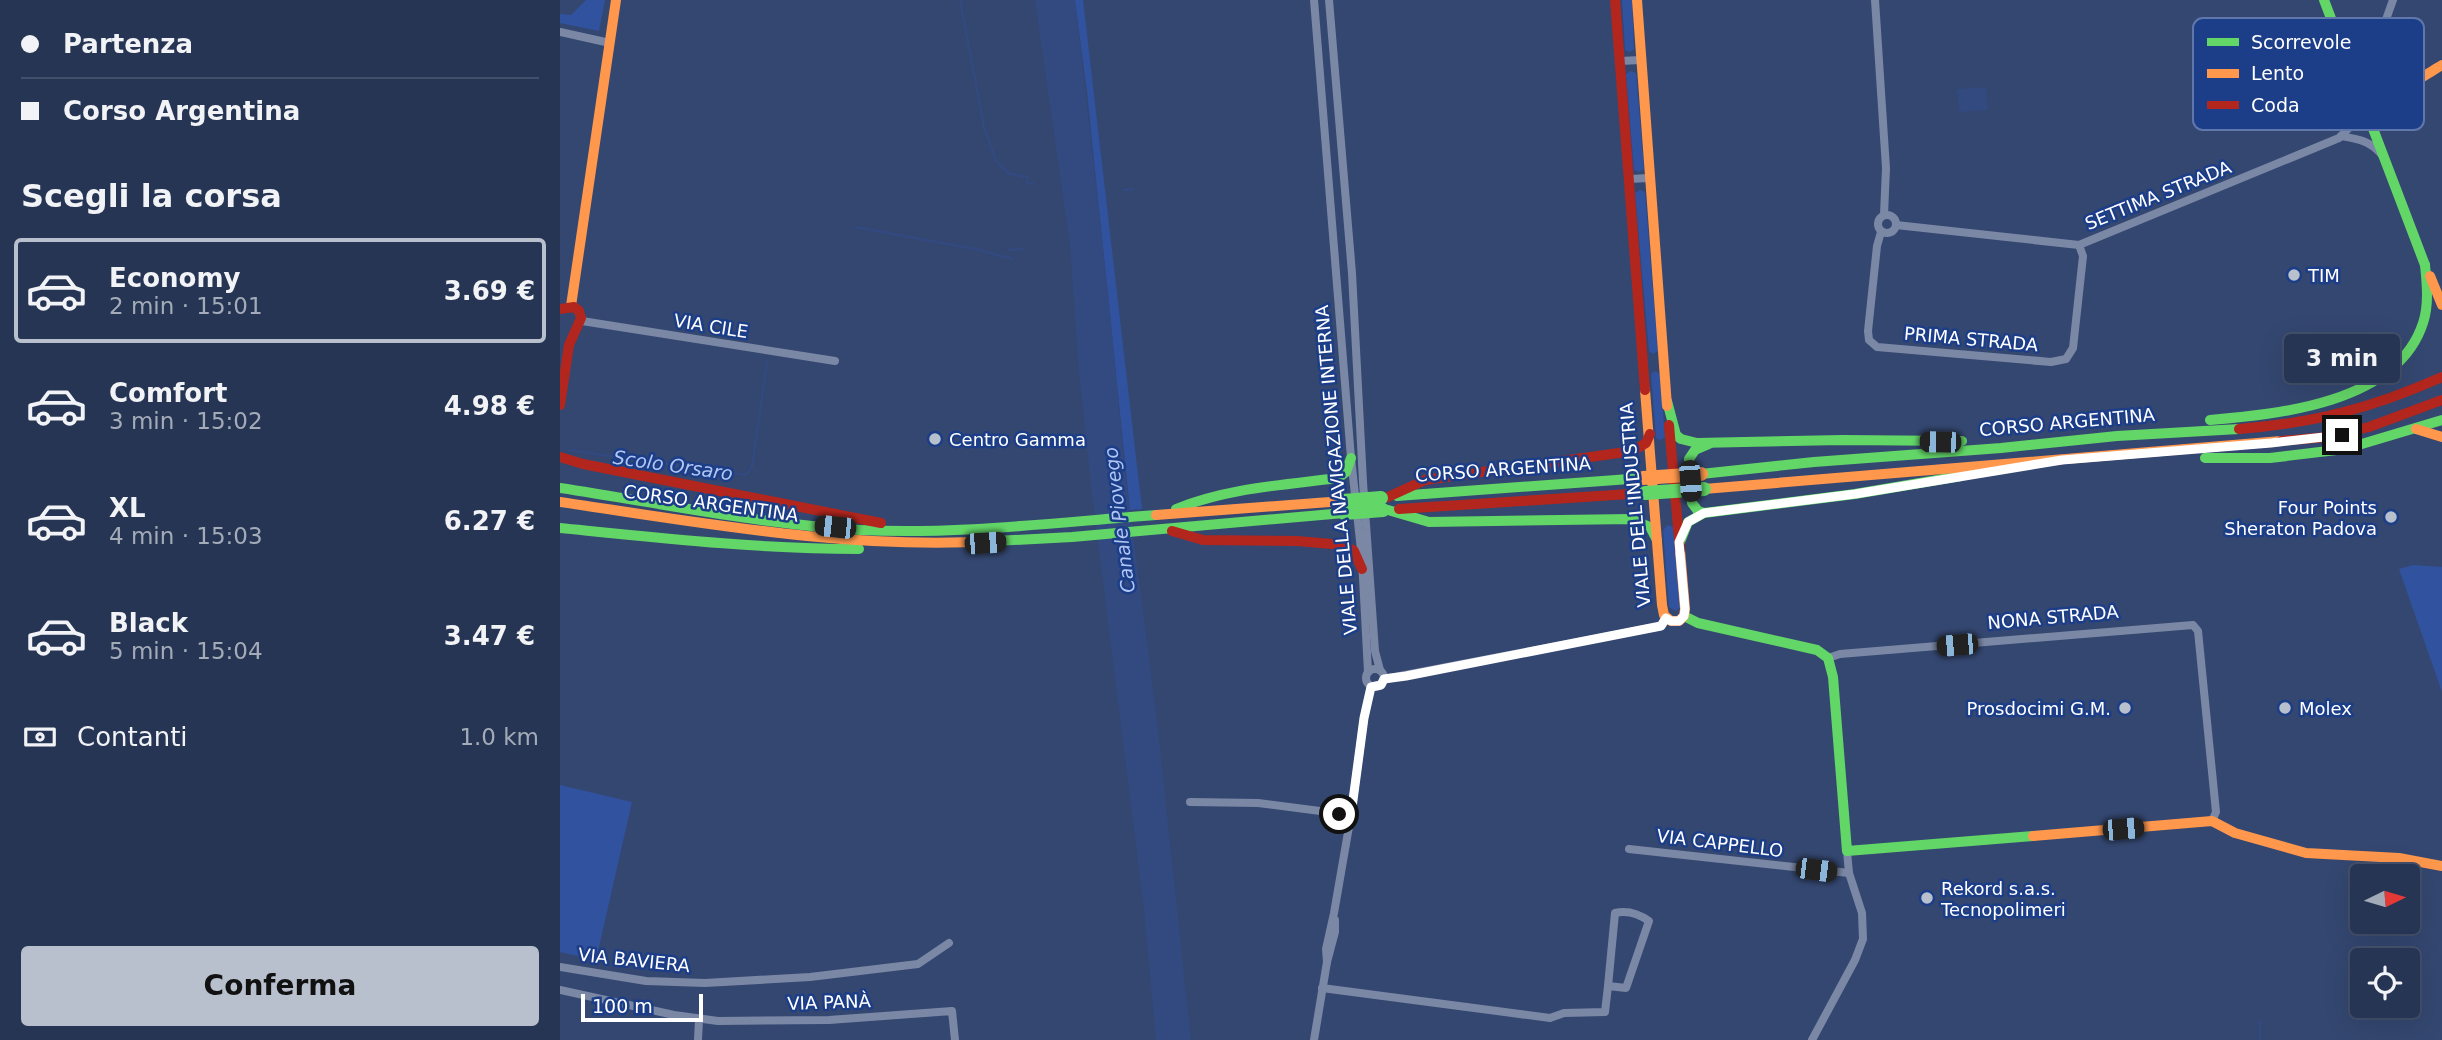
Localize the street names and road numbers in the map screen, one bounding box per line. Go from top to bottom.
street label: SETTIMA STRADA [2082,156,2235,234]
street label: VIALE DELLA NAVIGAZIONE INTERNA [1311,303,1361,636]
street label: VIA CILE [672,310,750,342]
street label: PRIMA STRADA [1903,323,2040,355]
street label: VIALE DELL'INDUSTRIA [1616,401,1654,608]
street label: CORSO ARGENTINA [1978,404,2156,440]
street label: CORSO ARGENTINA [1414,452,1592,486]
street label: CORSO ARGENTINA [622,480,800,526]
street label: NONA STRADA [1987,601,2120,633]
street label: VIA CAPPELLO [1656,825,1784,861]
street label: VIA BAVIERA [577,944,692,976]
street label: VIA PANÀ [787,990,872,1014]

